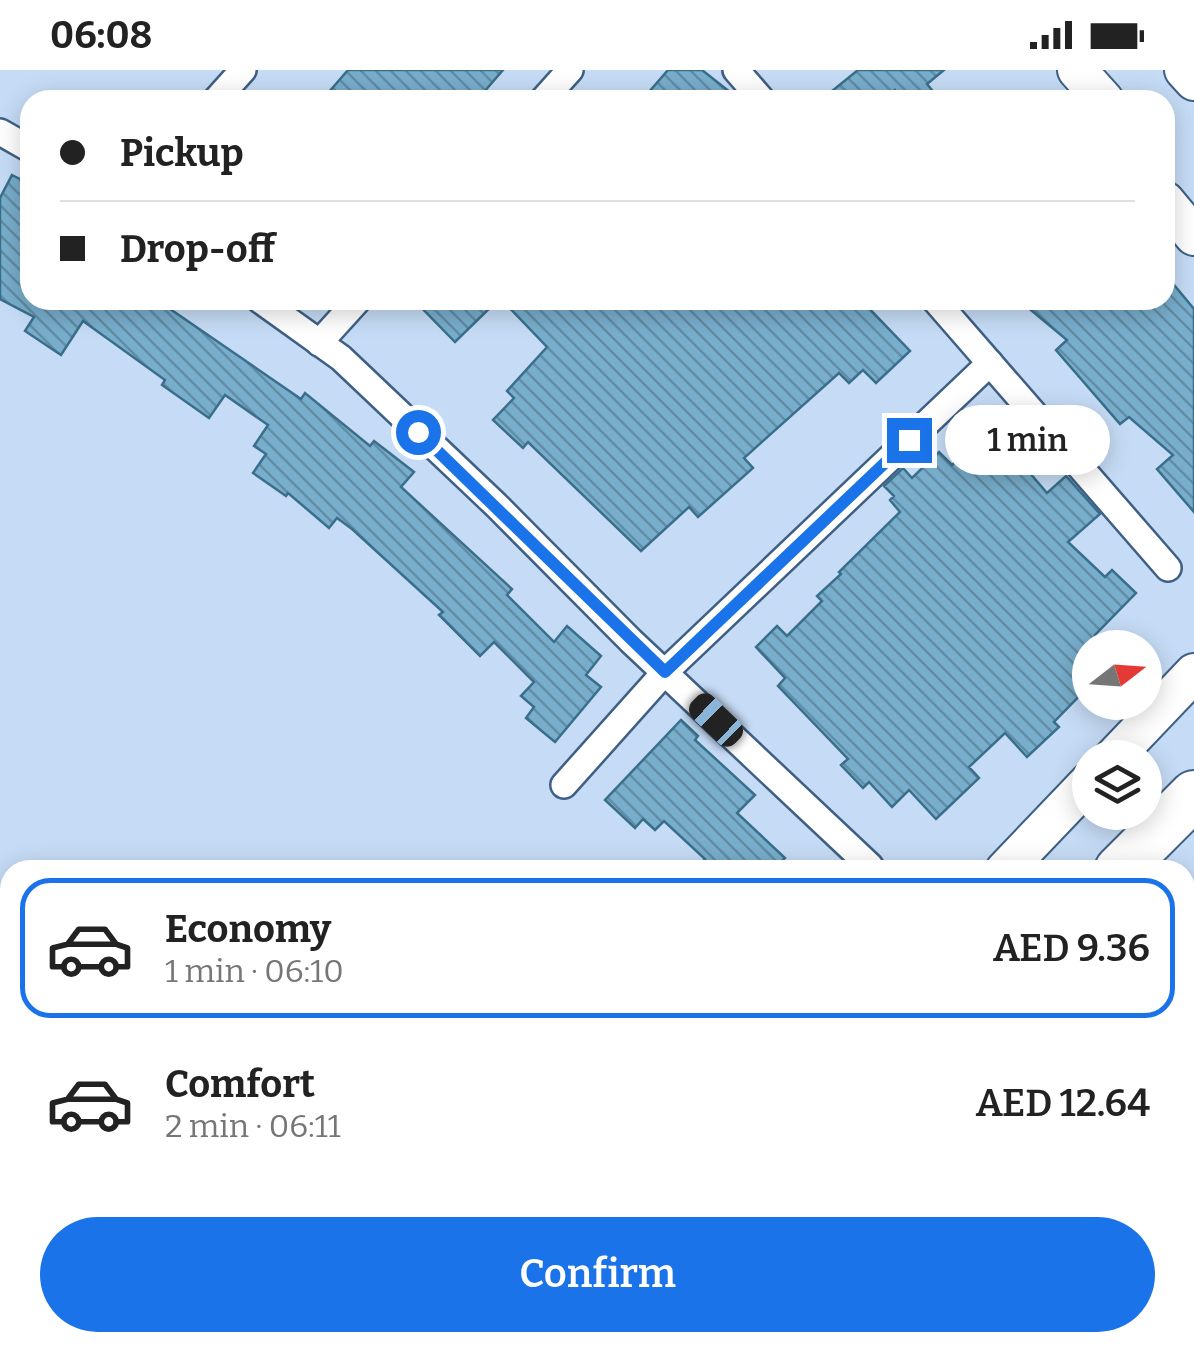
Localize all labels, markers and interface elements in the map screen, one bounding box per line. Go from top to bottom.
text: 06:08 [50,12,152,58]
text: Pickup [120,130,244,176]
text: Drop-off [120,226,275,272]
callout: 1 min [944,405,1109,475]
route start [396,410,441,455]
route end [887,418,932,463]
text: 1 min [987,421,1068,459]
north arrow [1072,630,1162,720]
map controls [1072,630,1162,830]
car [684,688,748,752]
button: layers [1072,740,1162,830]
icon: car [45,903,135,993]
text: Economy [165,906,331,952]
text: AED 9.36 [993,925,1150,971]
text: 1 min · 06:10 [165,952,344,990]
icon: car [45,1058,135,1148]
text: Comfort [165,1061,315,1107]
text: AED 12.64 [976,1080,1150,1126]
text: 2 min · 06:11 [165,1107,341,1145]
button: Confirm [40,1217,1155,1332]

